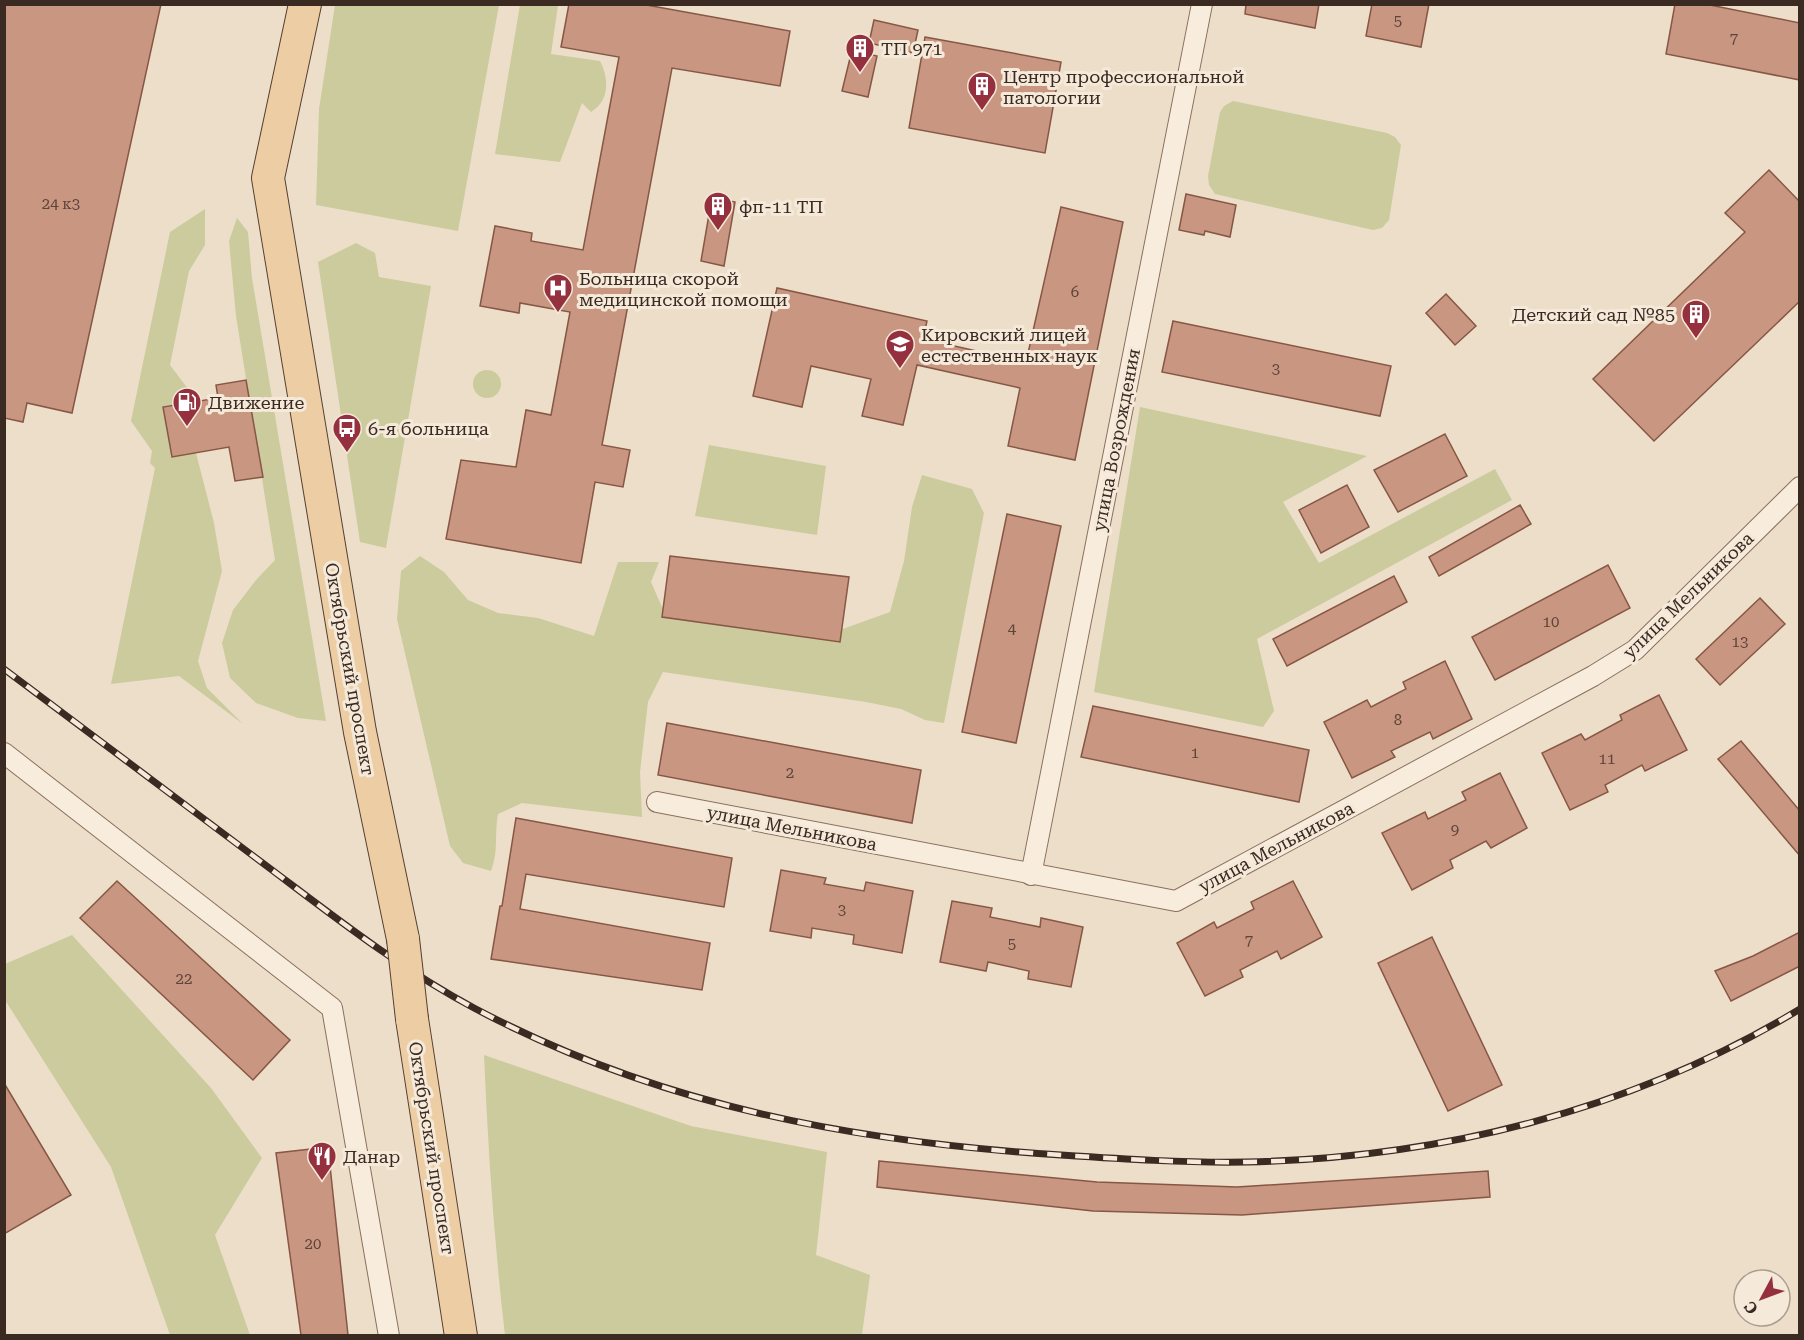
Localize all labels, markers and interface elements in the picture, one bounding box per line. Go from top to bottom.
house number: 5 [1394,12,1402,30]
house number: 7 [1730,29,1738,47]
building icon: ТП 971 [844,32,876,74]
place label: ТП 971 [881,38,943,59]
place label: Центр профессиональной патологии [1003,66,1244,108]
building icon: Центр профессиональной патологии [966,70,998,112]
building icon: фп-11 ТП [702,190,734,232]
house number: 24 к3 [42,195,80,213]
place label: фп-11 ТП [739,196,823,217]
place label: Больница скорой медицинской помощи [579,268,788,310]
hospital icon: Больница скорой медицинской помощи [542,272,574,314]
house number: 6 [1071,283,1079,301]
building icon: Детский сад №85 [1680,298,1712,340]
place label: Детский сад №85 [1512,304,1675,325]
place label: Кировский лицей естественных наук [921,324,1098,366]
school or university icon: Кировский лицей естественных наук [884,328,916,370]
street label: улица Возрождения [1088,347,1144,533]
house number: 3 [1272,360,1280,378]
fuel station icon: Движение [171,386,203,428]
place label: Движение [208,392,304,413]
bus stop icon: 6-я больница [331,412,363,454]
place label: 6-я больница [368,418,489,439]
street label: улица Мельникова [1619,527,1758,663]
street label: Октябрьский проспект [321,561,379,777]
house number: 10 [1543,613,1559,631]
house number: 4 [1008,620,1017,638]
house number: 13 [1732,633,1748,651]
house number: 8 [1394,711,1402,729]
house number: 1 [1191,744,1199,762]
house number: 11 [1599,750,1615,768]
house number: 2 [786,764,794,782]
street label: улица Мельникова [1195,797,1357,897]
street label: улица Мельникова [705,801,879,855]
house number: 9 [1451,821,1459,839]
house number: 3 [838,901,846,919]
house number: 7 [1245,931,1253,949]
house number: 5 [1008,935,1016,953]
house number: 22 [176,970,192,988]
street label: Октябрьский проспект [405,1040,459,1256]
restaurant icon: Данар [306,1140,338,1182]
place label: Данар [343,1146,400,1167]
house number: 20 [305,1235,321,1253]
north arrow [1732,1268,1792,1328]
text: С [1740,1297,1762,1318]

